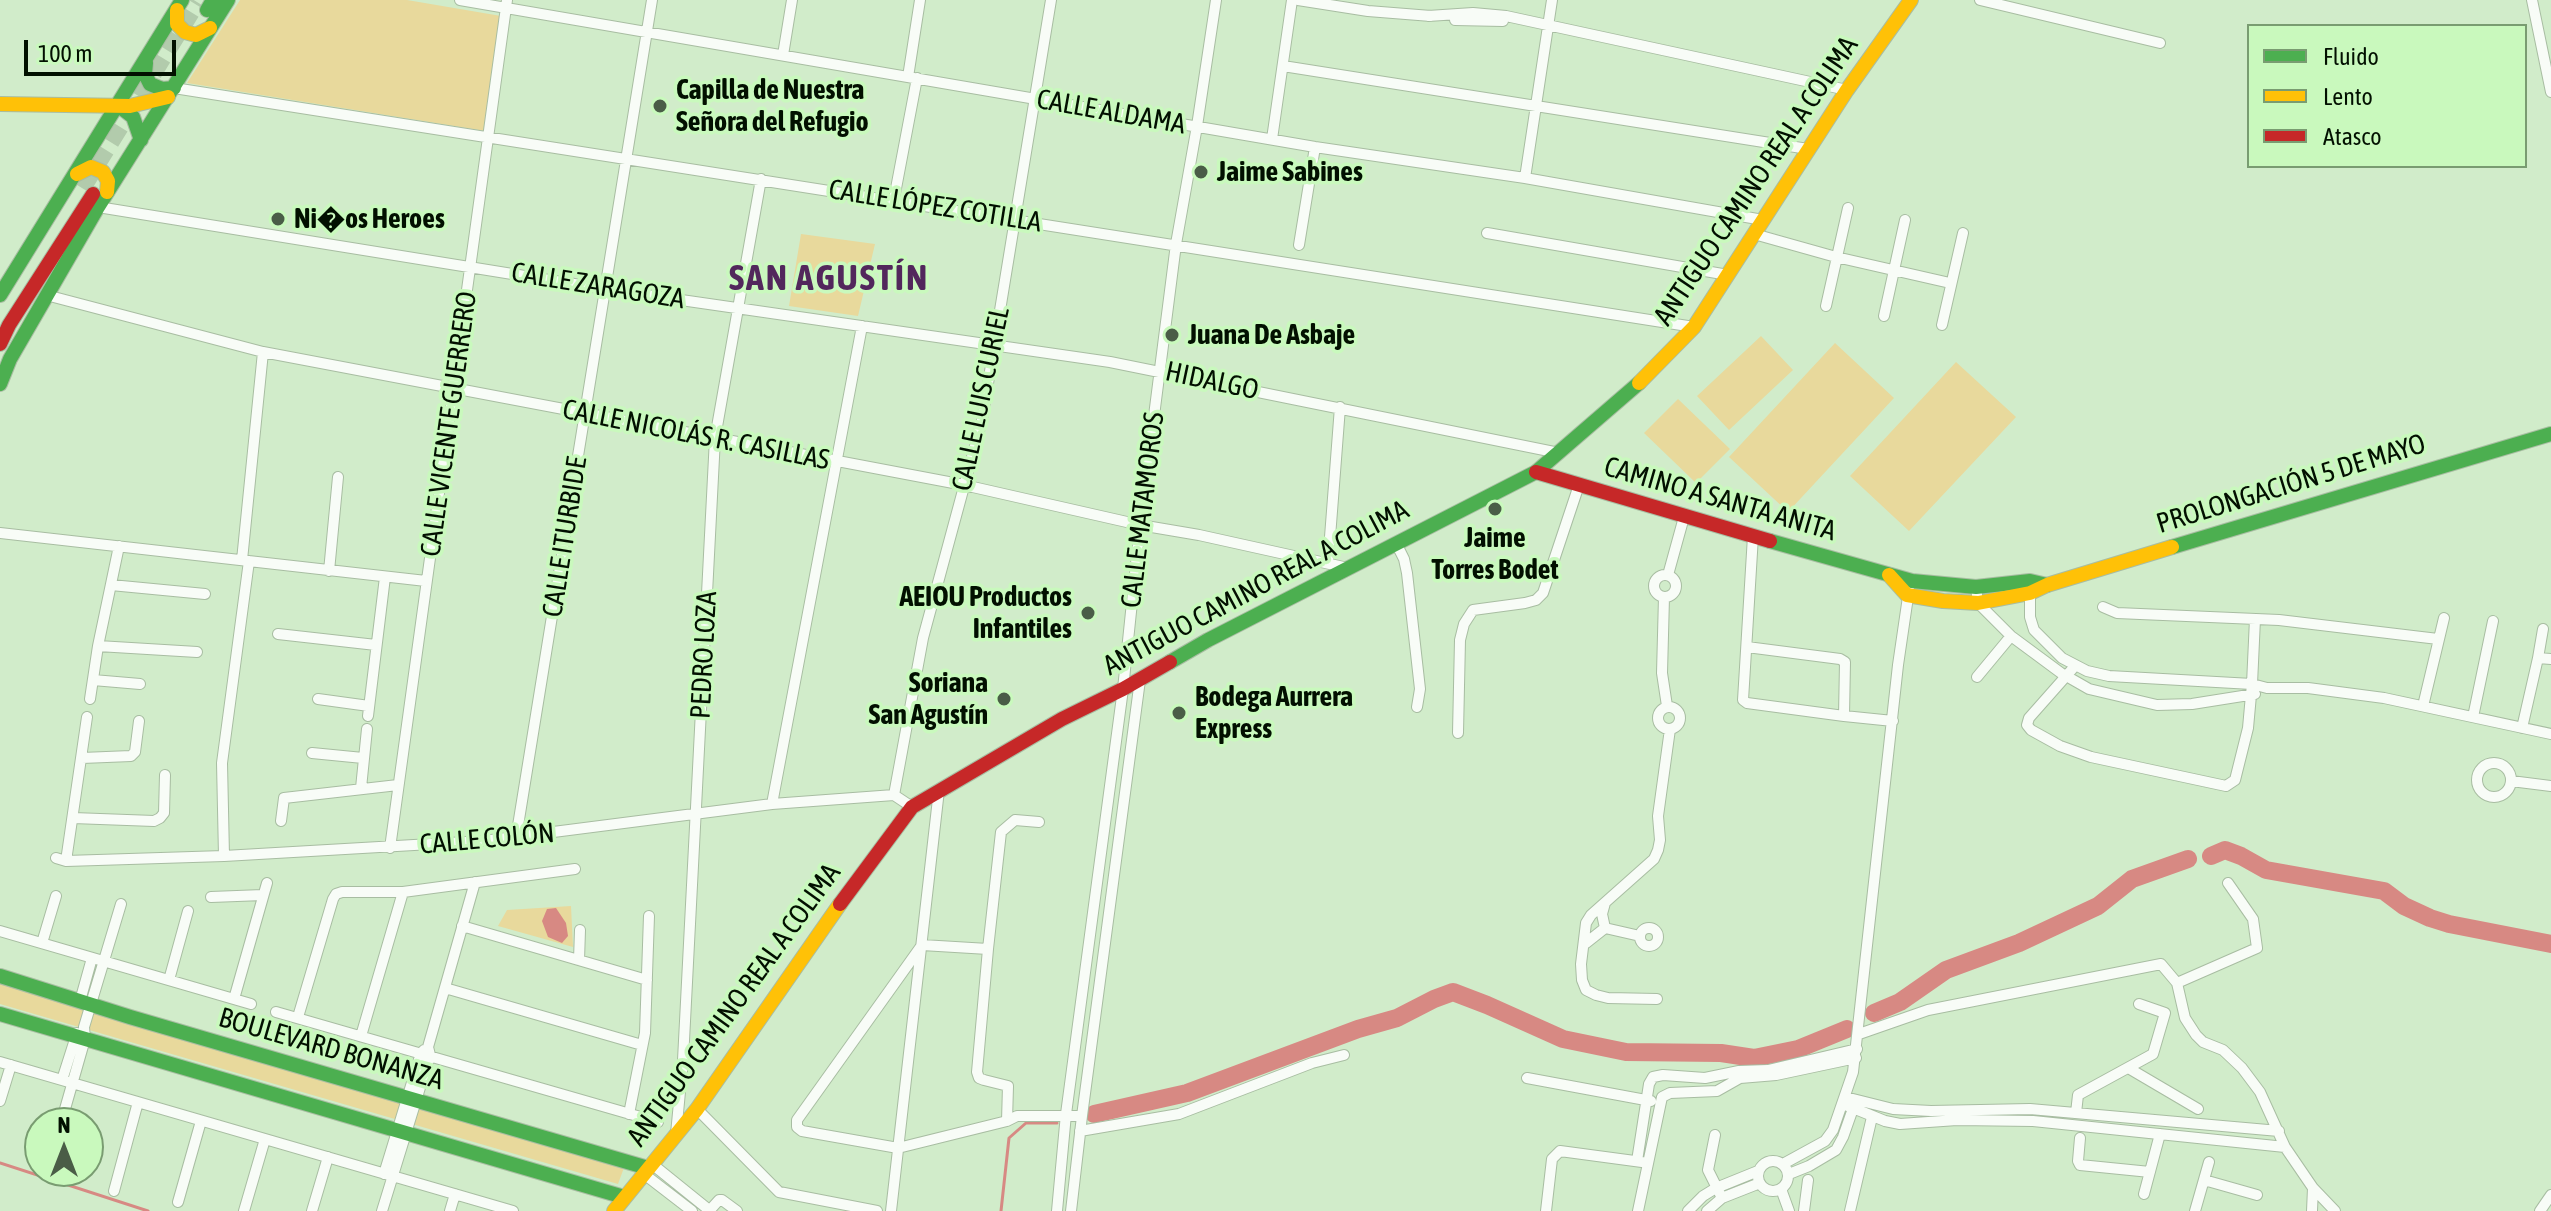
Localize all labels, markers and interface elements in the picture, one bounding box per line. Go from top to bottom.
scale bar [28,24,180,74]
legend [2247,24,2527,168]
street label: ANTIGUO CAMINO REAL A COLIMA [1647,30,1865,332]
text: 100 m [38,40,92,67]
text: Fluido [2323,43,2379,70]
place label: Capilla de Nuestra Señora del Refugio [676,73,869,139]
street label: CALLE ALDAMA [1034,82,1188,142]
text: Lento [2323,83,2373,110]
marker: Capilla de Nuestra Señora del Refugio [651,97,669,115]
text: Atasco [2323,123,2381,150]
place label: Jaime Sabines [1217,155,1363,189]
marker: Jaime Sabines [1192,163,1210,181]
street label: CALLE LÓPEZ COTILLA [826,173,1044,239]
place label: Ni�os Heroes [294,202,445,236]
marker: Ni�os Heroes [269,210,287,228]
street label: CALLE ZARAGOZA [509,256,687,316]
district label: SAN AGUSTÍN [729,257,929,301]
street label: CALLE VICENTE GUERRERO [414,289,484,559]
street label: CALLE LUIS CURIEL [945,304,1017,494]
place label: Juana De Asbaje [1188,318,1355,352]
marker: Juana De Asbaje [1163,326,1181,344]
street label: HIDALGO [1162,355,1262,407]
street label: CALLE NICOLÁS R. CASILLAS [560,393,832,477]
street label: CALLE MATAMOROS [1114,410,1172,610]
street label: PROLONGACIÓN 5 DE MAYO [2152,427,2430,541]
street label: CAMINO A SANTA ANITA [1600,450,1840,548]
street label: CALLE ITURBIDE [536,455,594,619]
street label: ANTIGUO CAMINO REAL A COLIMA [1098,493,1414,683]
marker: Jaime Torres Bodet [1486,500,1504,518]
place label: Jaime Torres Bodet [1431,521,1559,587]
place label: AEIOU Productos Infantiles [899,580,1072,646]
street label: PEDRO LOZA [684,590,724,720]
marker: AEIOU Productos Infantiles [1079,604,1097,622]
place label: Soriana San Agustín [869,666,988,732]
place label: Bodega Aurrera Express [1195,680,1353,746]
marker: Soriana San Agustín [995,690,1013,708]
marker: Bodega Aurrera Express [1170,704,1188,722]
street label: CALLE COLÓN [418,816,556,862]
street label: ANTIGUO CAMINO REAL A COLIMA [620,857,848,1153]
street label: BOULEVARD BONANZA [215,1001,447,1097]
north arrow [24,1107,104,1187]
text: N [58,1112,70,1138]

